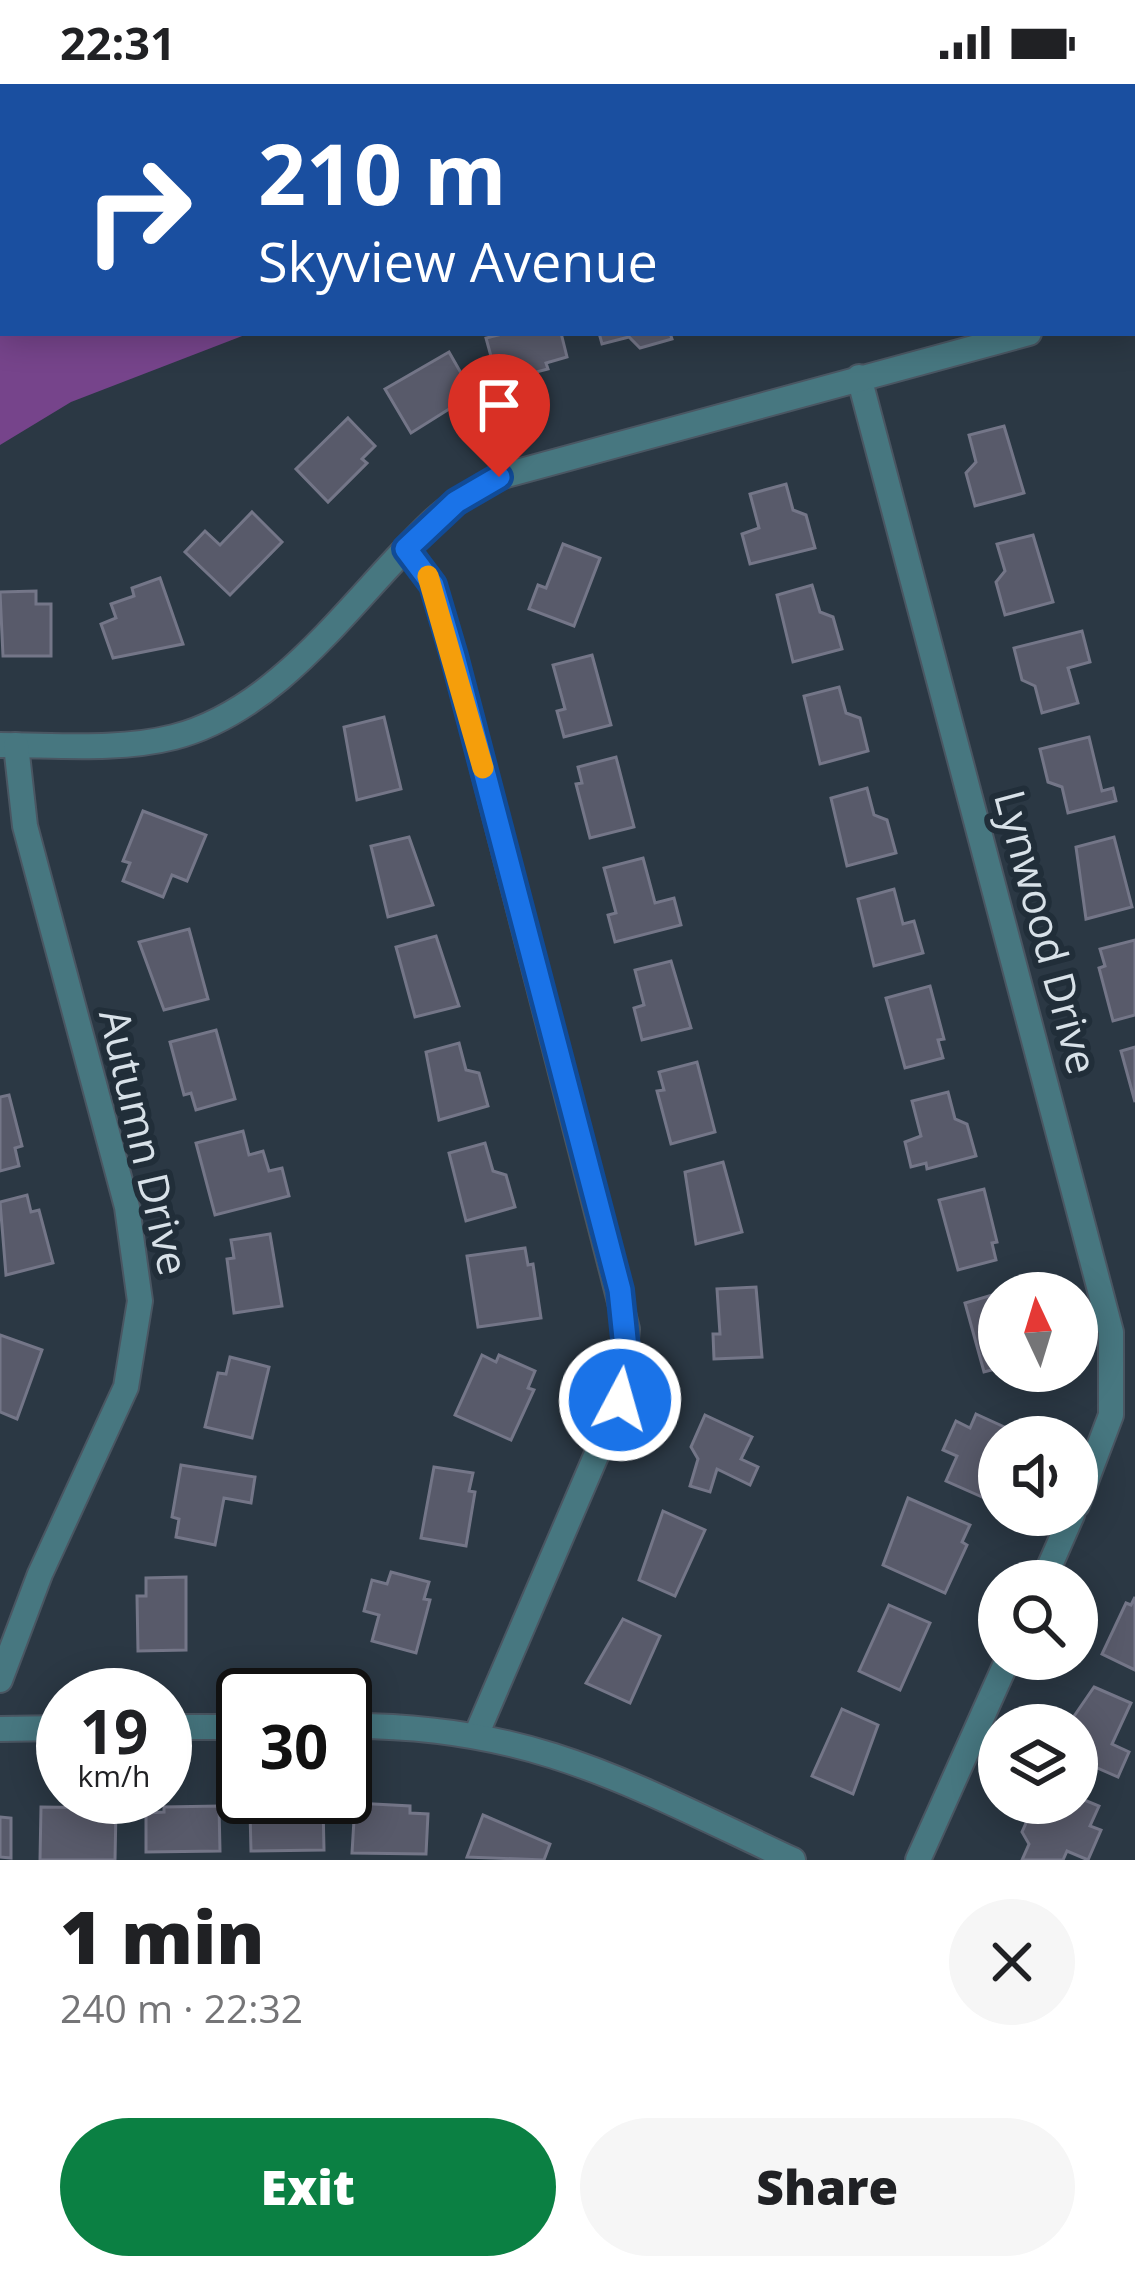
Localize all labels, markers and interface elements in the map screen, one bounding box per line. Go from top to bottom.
text: 22:31 [60,12,176,73]
text: 210 m [258,115,506,230]
icon: right [60,132,216,288]
text: Skyview Avenue [258,224,658,298]
pin [448,354,550,477]
icon: arrive [466,372,532,438]
street label: Lynwood Drive [982,784,1113,1080]
street label: Autumn Drive [87,1003,204,1280]
north arrow [978,1272,1098,1392]
map controls [978,1272,1098,1824]
position arrow [557,1337,683,1463]
button: sound [978,1416,1098,1536]
button: search [978,1560,1098,1680]
speed limit sign: 30 [216,1668,372,1824]
text: 19 [80,1690,148,1772]
button: layers [978,1704,1098,1824]
text: km/h [78,1755,150,1796]
text: 1 min [60,1887,265,1985]
button: close [949,1899,1075,2025]
text: 240 m · 22:32 [60,1981,303,2034]
button: Exit [60,2118,556,2256]
button: Share [580,2118,1075,2256]

